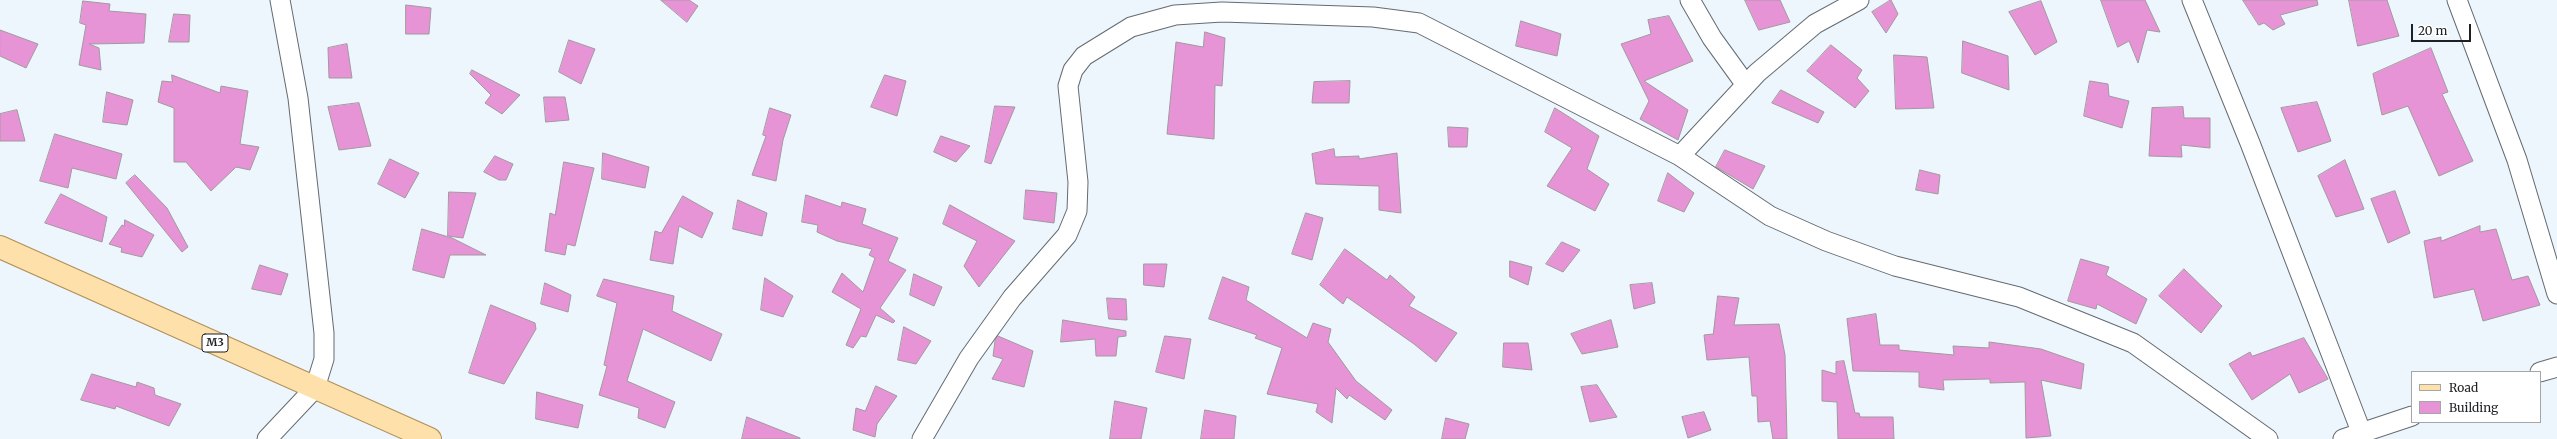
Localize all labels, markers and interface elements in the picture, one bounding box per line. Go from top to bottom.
scale bar [2413,16,2473,42]
text: 20 m [2418,23,2447,38]
road number: M3 [202,334,228,352]
legend [2411,371,2541,423]
text: Road [2449,380,2478,395]
text: Building [2449,400,2498,415]

